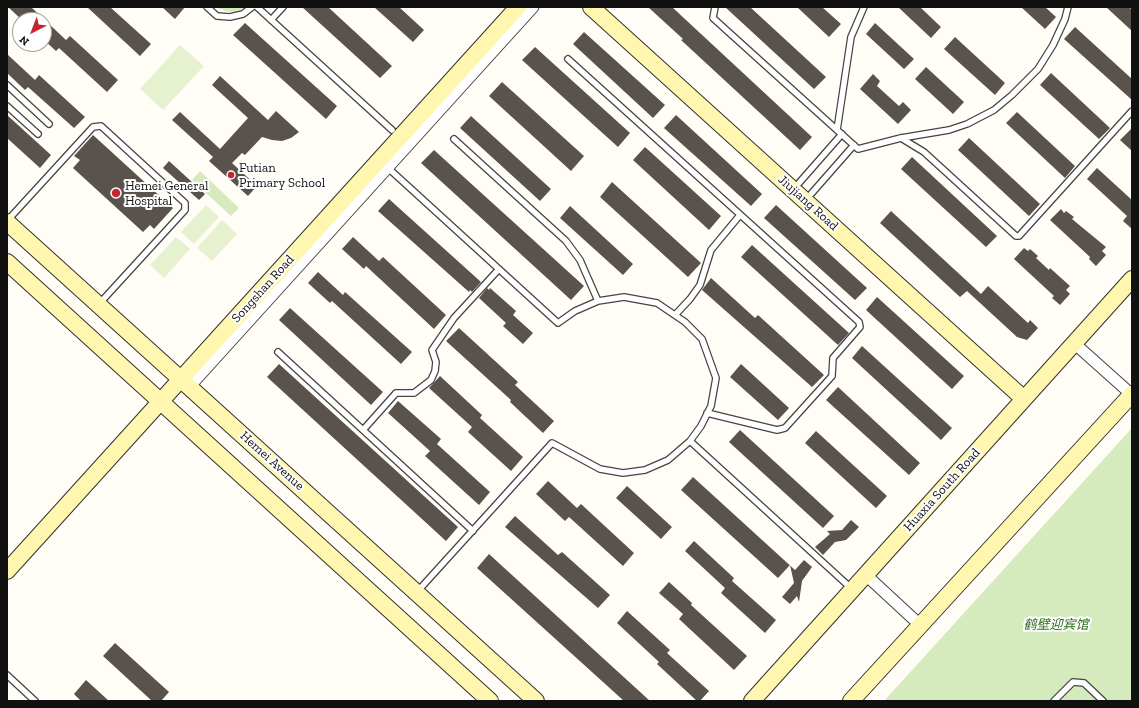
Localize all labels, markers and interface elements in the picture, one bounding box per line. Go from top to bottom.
north arrow [12,12,52,52]
text: N [17,33,32,48]
place label: Futian Primary School [239,160,325,191]
marker: Futian Primary School [226,170,236,180]
street label: Jiujiang Road [775,172,841,234]
place label: Hemei General Hospital [125,178,208,209]
marker: Hemei General Hospital [110,187,122,199]
street label: Songshan Road [229,252,297,326]
street label: Hemei Avenue [237,428,307,494]
street label: Huaxia South Road [901,445,983,535]
park label: 鹤壁迎宾馆 [1024,617,1088,633]

